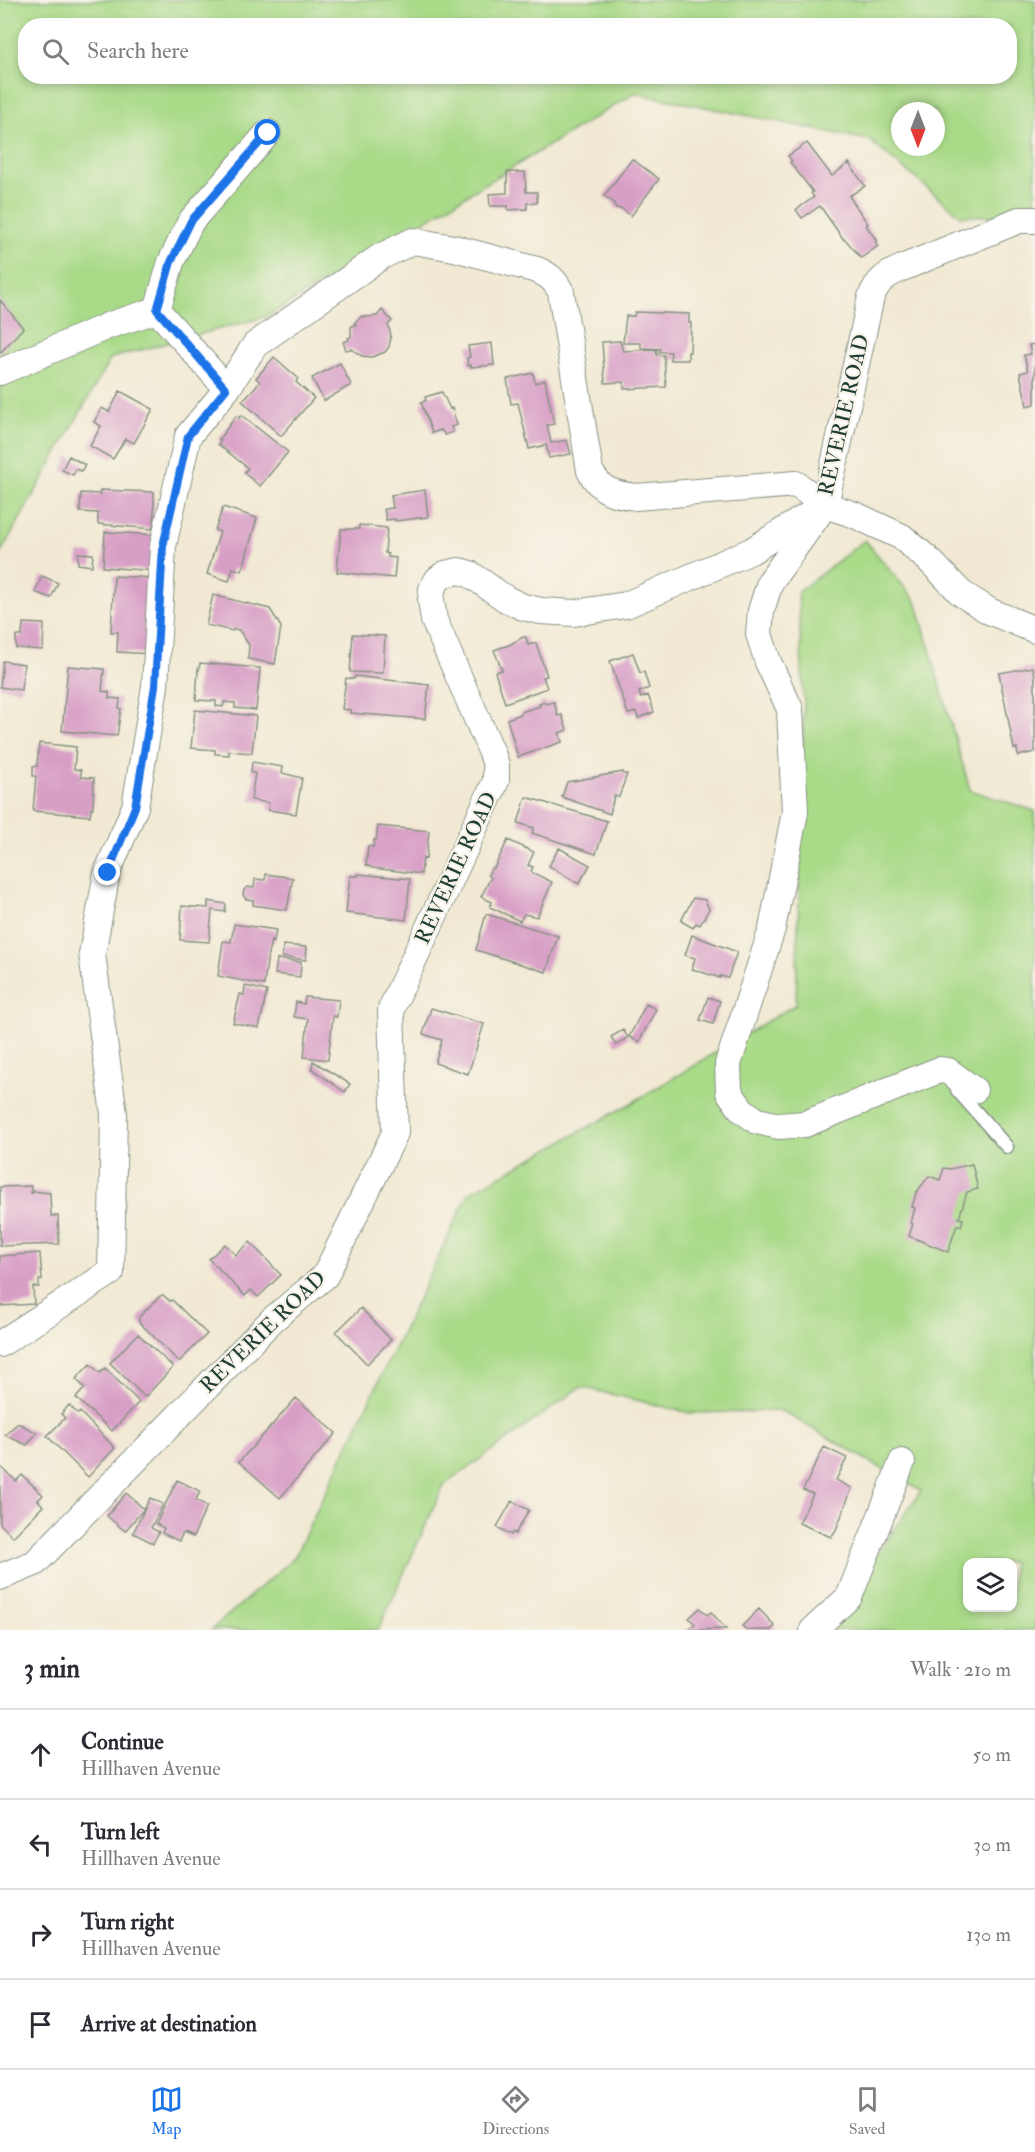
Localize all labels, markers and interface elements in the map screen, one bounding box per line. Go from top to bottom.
search box [18,18,1017,84]
icon: search [39,35,72,68]
text: Search here [87,37,189,65]
north arrow [891,102,945,156]
route start [254,119,280,145]
street label: REVERIE ROAD [812,332,876,498]
street label: REVERIE ROAD [409,788,503,948]
route end [94,859,120,885]
street label: REVERIE ROAD [194,1265,332,1399]
map controls [963,1558,1017,1612]
button: layers [963,1558,1017,1612]
text: 3 min [24,1653,80,1685]
text: Walk · 210 m [910,1657,1011,1682]
text: Continue [81,1728,164,1756]
icon: ahead [24,1738,57,1771]
text: 50 m [972,1742,1011,1767]
text: Hillhaven Avenue [81,1756,221,1781]
text: Turn left [81,1818,160,1846]
icon: left [24,1828,57,1861]
text: 30 m [973,1832,1011,1857]
text: Hillhaven Avenue [81,1846,221,1871]
text: Turn right [81,1908,174,1936]
icon: right [24,1918,57,1951]
text: 130 m [966,1922,1011,1947]
text: Hillhaven Avenue [81,1936,221,1961]
icon: arrive [24,2008,57,2041]
text: Arrive at destination [81,2010,257,2038]
tab: Map [150,2083,183,2139]
tab: Directions [482,2083,549,2139]
tab: Saved [849,2083,885,2139]

